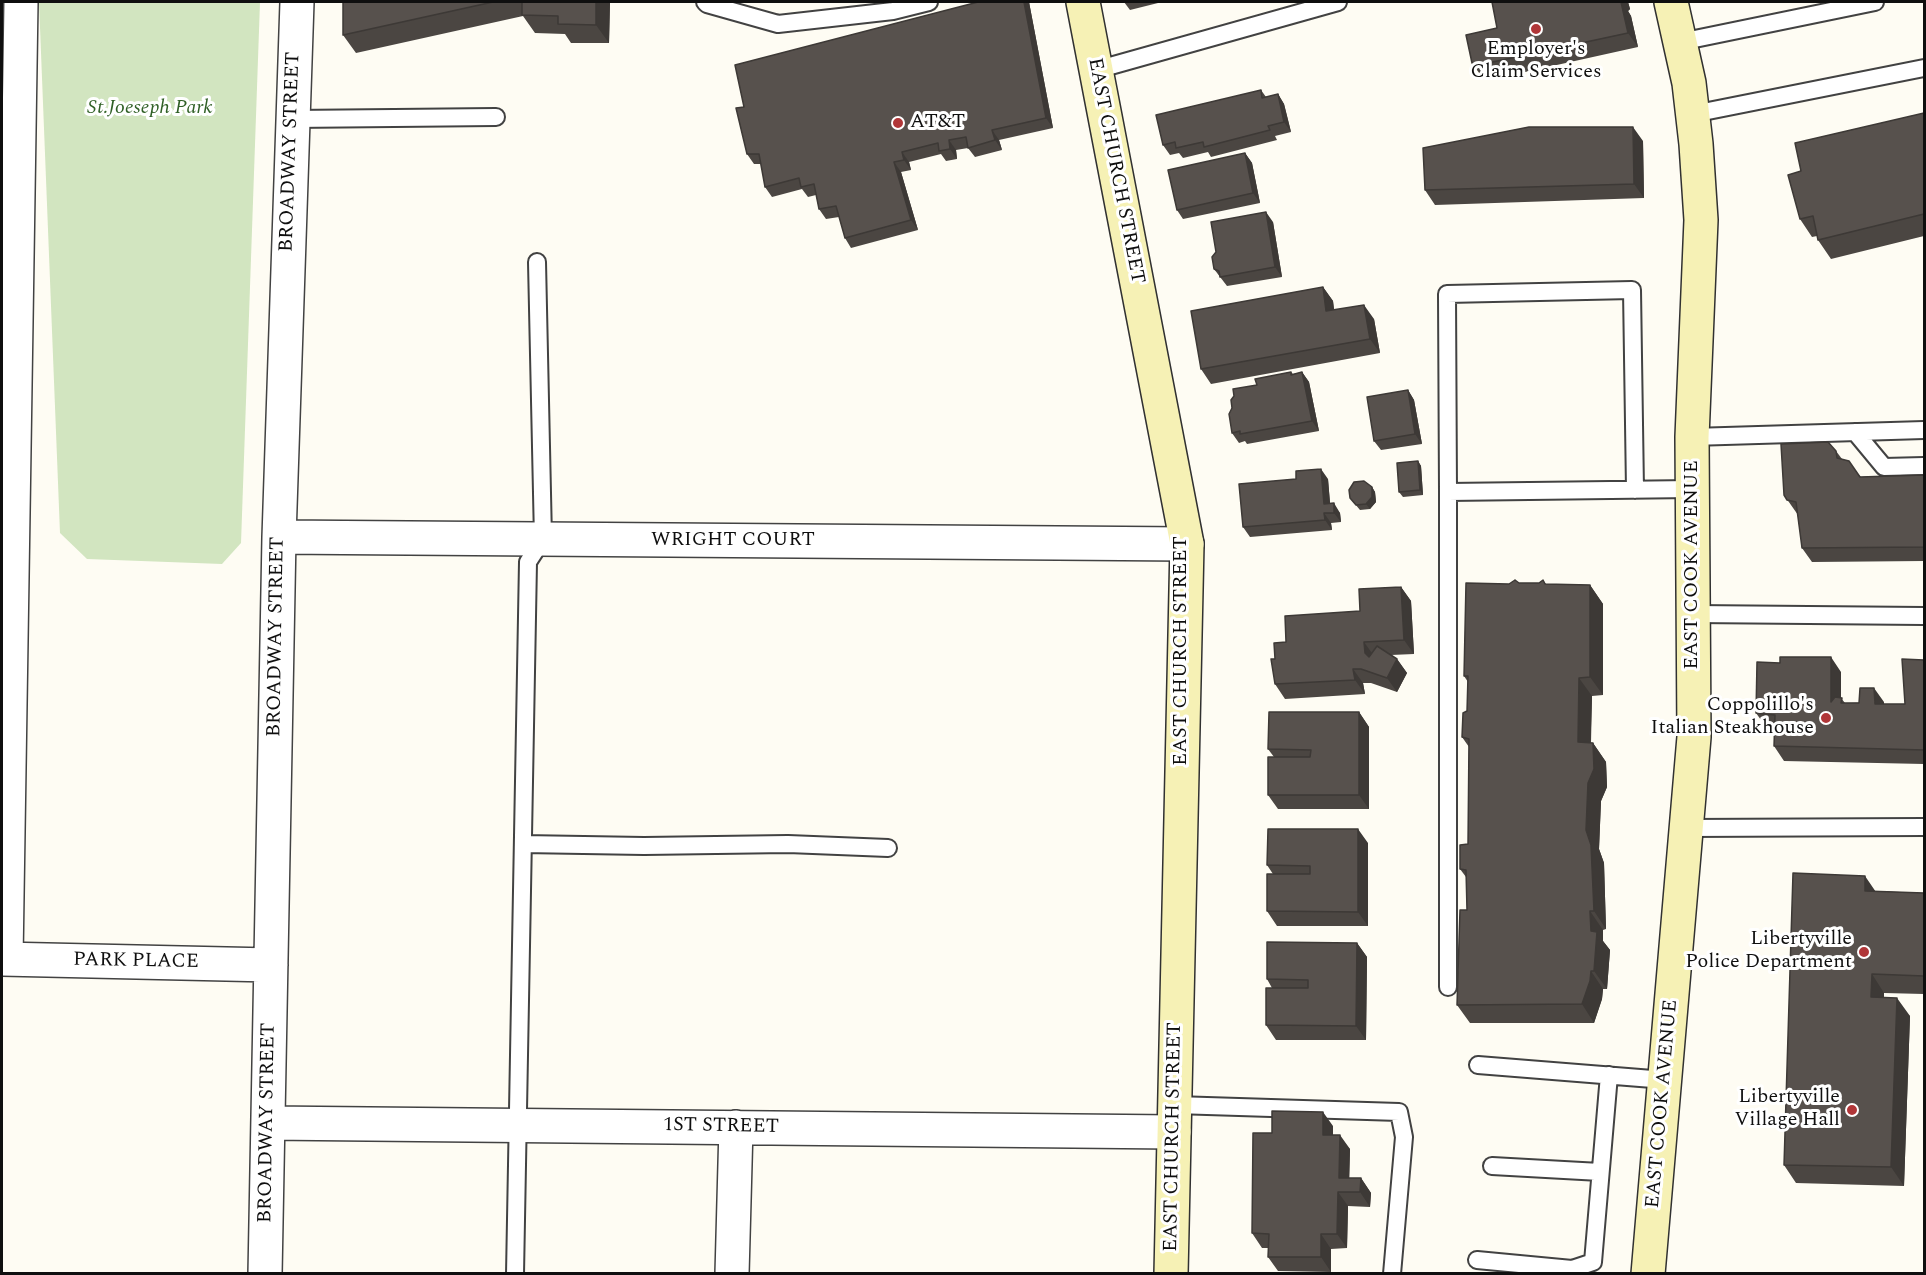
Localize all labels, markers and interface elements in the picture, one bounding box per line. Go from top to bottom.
marker: Employer's Claim Services [1529,22,1543,36]
place label: Employer's Claim Services [1470,38,1602,85]
street label: BROADWAY STREET [276,51,306,253]
street label: EAST CHURCH STREET [1081,56,1149,286]
park label: St.Joeseph Park [87,97,213,121]
place label: AT&T [910,111,965,135]
marker: AT&T [891,116,905,130]
street label: EAST COOK AVENUE [1681,460,1705,670]
street label: WRIGHT COURT [651,529,815,553]
street label: EAST CHURCH STREET [1170,536,1194,766]
street label: BROADWAY STREET [263,537,291,737]
place label: Coppolillo's Italian Steakhouse [1651,694,1814,741]
marker: Coppolillo's Italian Steakhouse [1819,711,1833,725]
place label: Libertyville Police Department [1685,928,1852,975]
marker: Libertyville Police Department [1857,945,1871,959]
street label: PARK PLACE [73,949,199,975]
street label: EAST COOK AVENUE [1642,999,1684,1209]
street label: EAST CHURCH STREET [1160,1022,1188,1252]
street label: BROADWAY STREET [254,1023,282,1223]
place label: Libertyville Village Hall [1734,1086,1840,1133]
marker: Libertyville Village Hall [1845,1103,1859,1117]
street label: 1ST STREET [663,1114,779,1140]

